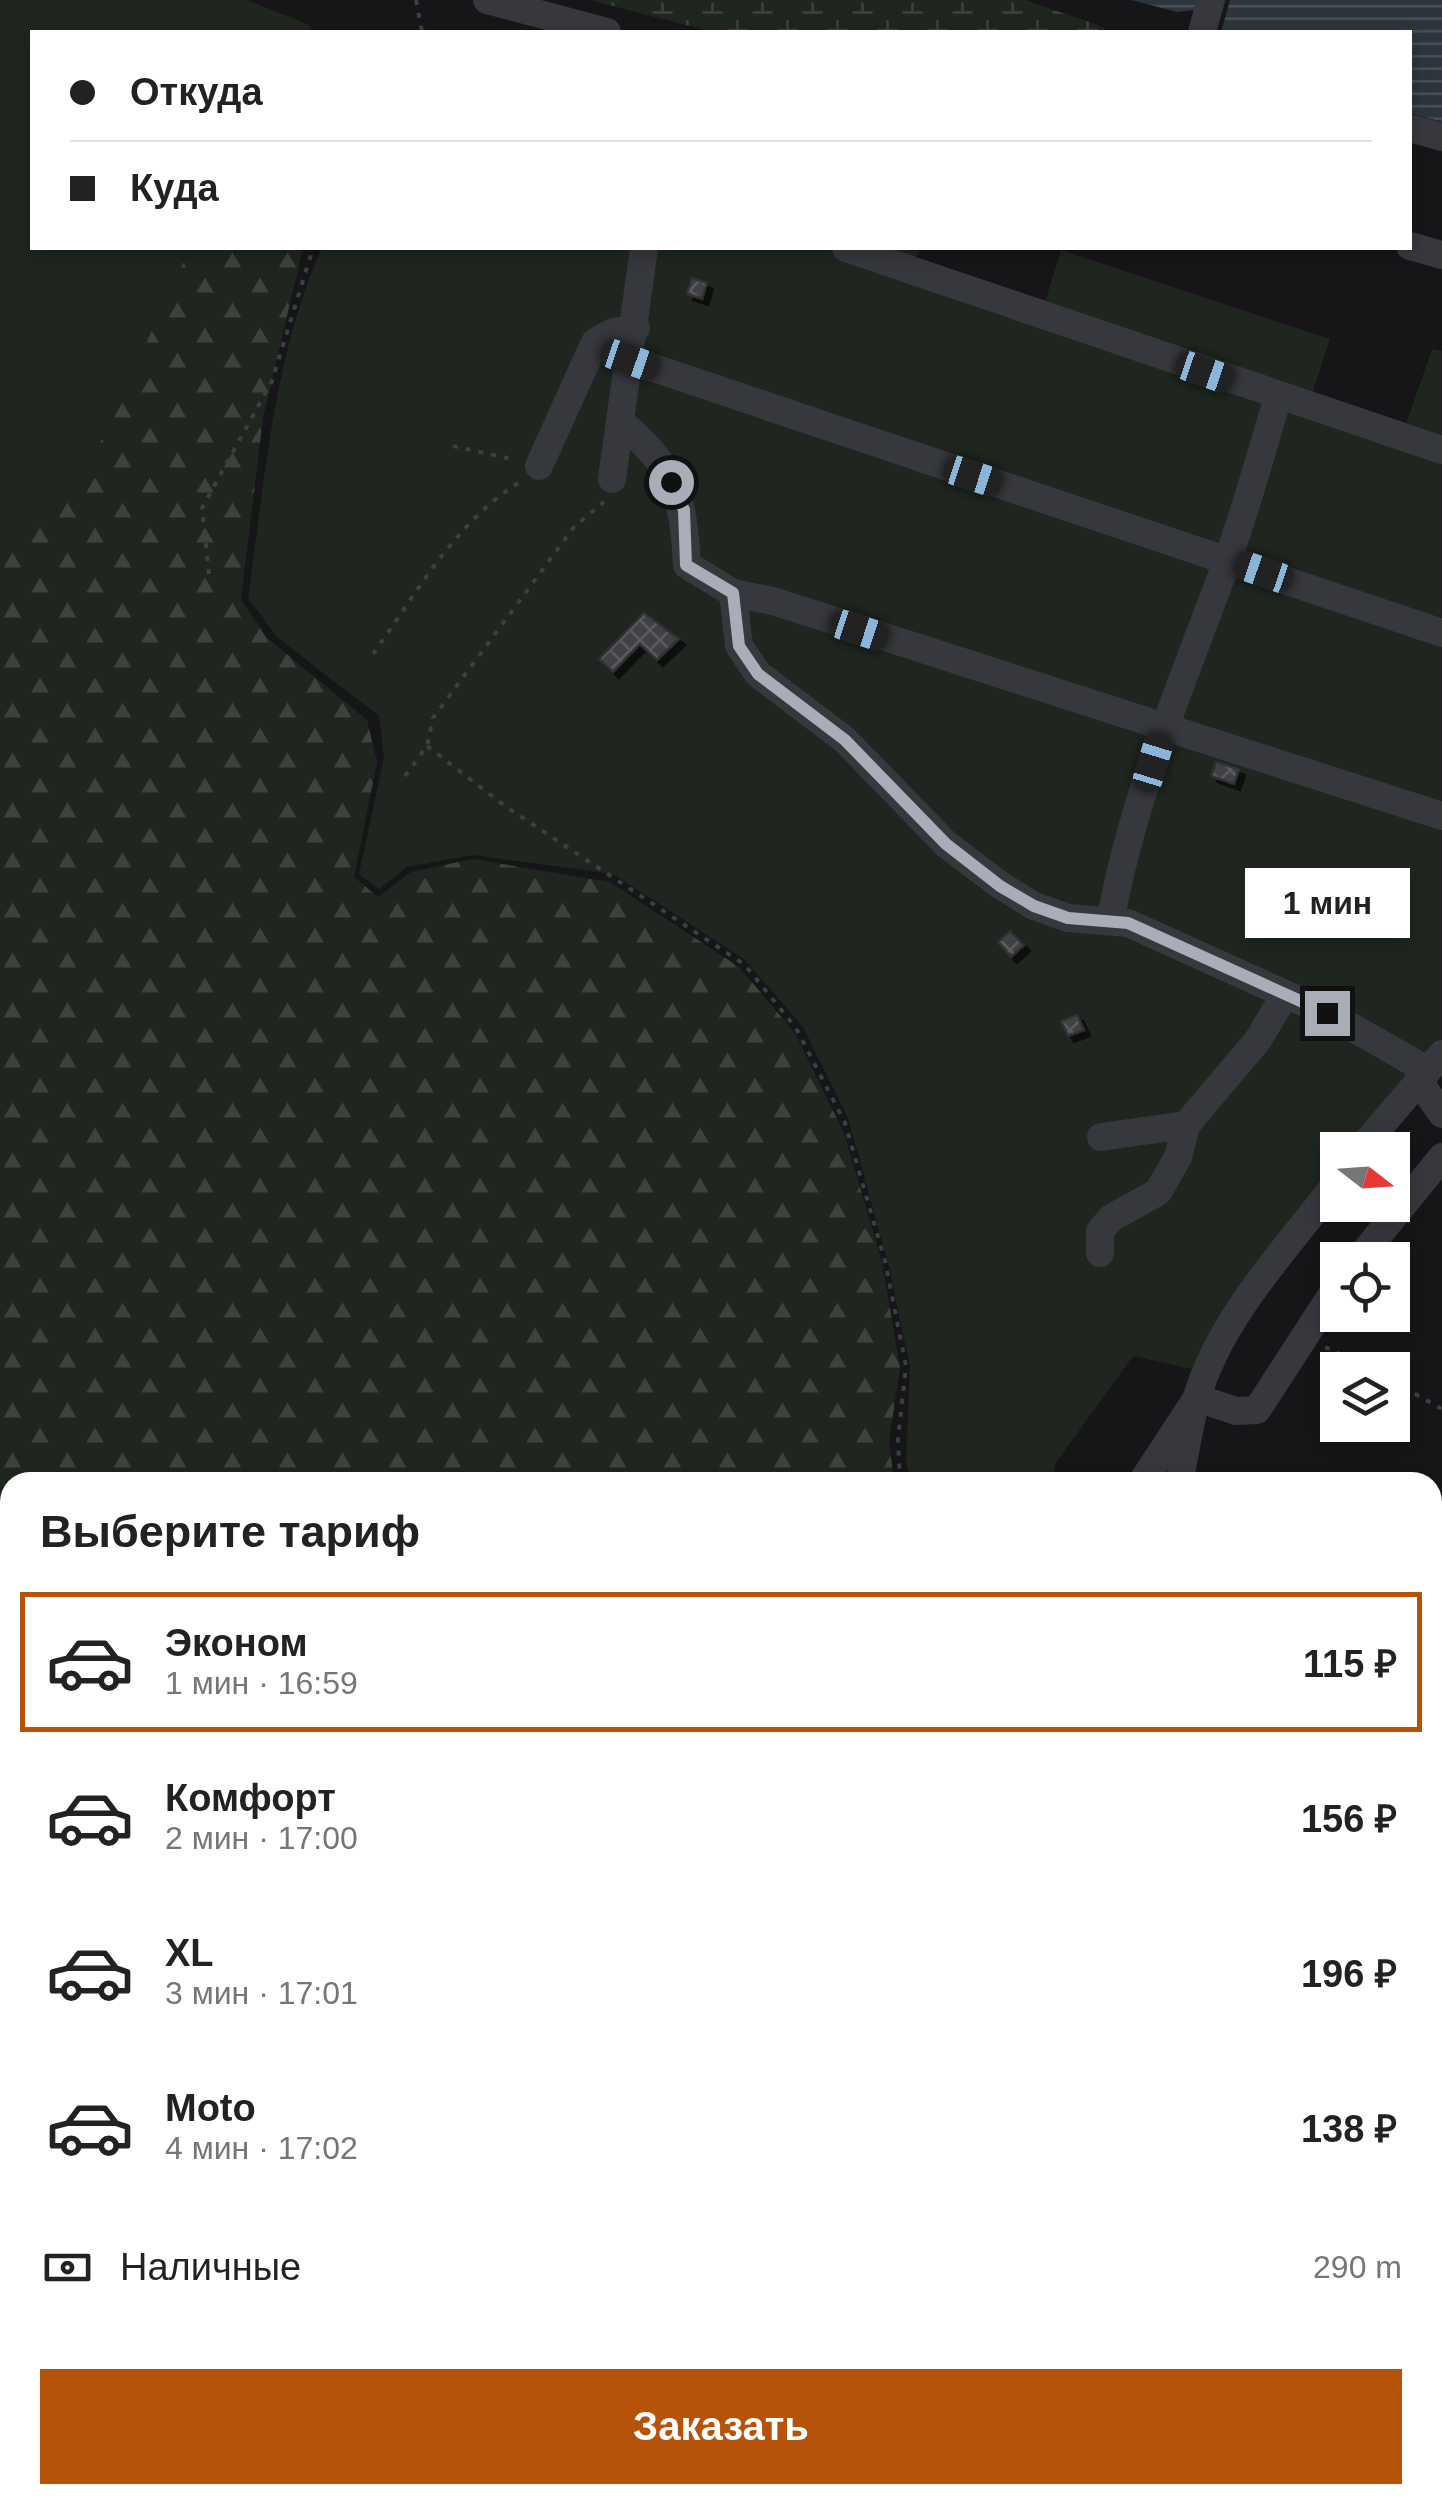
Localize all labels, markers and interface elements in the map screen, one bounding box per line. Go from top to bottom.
text: Откуда [130,71,263,113]
text: Куда [130,167,219,209]
car [597,336,663,384]
car [1172,348,1238,396]
car [940,452,1006,500]
route start [649,460,694,505]
car [1230,548,1296,596]
car [826,606,892,654]
car [1130,729,1176,795]
callout: 1 мин [1244,868,1410,938]
text: 1 мин [1283,885,1372,921]
route end [1305,991,1350,1036]
north arrow [1320,1132,1410,1222]
map controls [1320,1132,1410,1442]
button: locate [1320,1242,1410,1332]
button: layers [1320,1352,1410,1442]
text: Выберите тариф [40,1506,420,1557]
icon: car [45,1617,135,1707]
text: Эконом [165,1622,308,1664]
text: 115 ₽ [1303,1643,1397,1685]
text: 1 мин · 16:59 [165,1665,358,1701]
icon: car [45,1772,135,1862]
text: Комфорт [165,1777,336,1819]
text: 156 ₽ [1301,1798,1397,1840]
text: 2 мин · 17:00 [165,1820,358,1856]
icon: car [45,1927,135,2017]
text: XL [165,1932,214,1974]
text: 196 ₽ [1301,1953,1397,1995]
text: 3 мин · 17:01 [165,1975,358,2011]
icon: car [45,2082,135,2172]
text: Moto [165,2087,256,2129]
text: 138 ₽ [1301,2108,1397,2150]
text: 4 мин · 17:02 [165,2130,358,2166]
icon: cash [40,2240,95,2295]
text: Наличные [120,2246,301,2288]
text: 290 m [1313,2249,1402,2285]
button: Заказать [40,2369,1402,2484]

